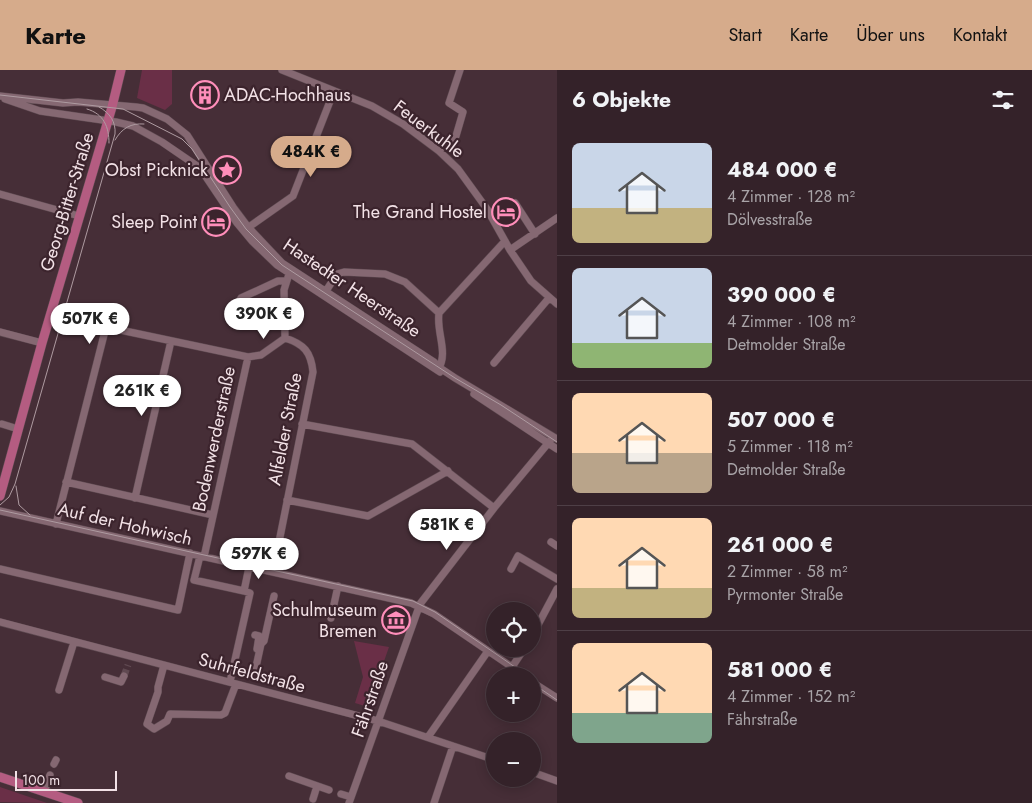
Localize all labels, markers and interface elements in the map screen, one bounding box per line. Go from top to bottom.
text: Karte [25,18,86,53]
text: Start [728,22,762,48]
text: Karte [790,22,828,48]
text: Über uns [856,22,925,48]
text: Kontakt [953,22,1007,48]
building icon: ADAC-Hochhaus [190,80,220,110]
place label: ADAC-Hochhaus [224,82,351,108]
text: 6 Objekte [572,85,671,115]
icon: filters [989,86,1017,114]
street label: Feuerkuhle [388,94,470,164]
street label: Georg-Bitter-Straße [34,129,100,275]
pin: 484K € [270,136,352,178]
text: 484K € [282,140,340,163]
place icon: Obst Picknick [212,155,242,185]
text: 484 000 € [727,155,838,185]
place label: Obst Picknick [105,157,208,183]
icon: home [612,163,672,223]
text: 4 Zimmer · 128 m² [727,185,855,208]
hotel icon: The Grand Hostel [491,197,521,227]
place label: The Grand Hostel [353,199,487,225]
hotel icon: Sleep Point [201,207,231,237]
text: Dölvesstraße [727,208,813,231]
place label: Sleep Point [111,209,198,235]
street label: Hastedter Heerstraße [278,232,426,344]
text: 390 000 € [727,280,836,310]
icon: home [612,288,672,348]
pin: 390K € [223,298,305,340]
pin: 507K € [49,302,131,345]
text: 390K € [235,302,293,325]
text: 507K € [61,307,119,330]
text: 4 Zimmer · 108 m² [727,310,855,333]
text: Detmolder Straße [727,333,846,356]
street label: Bodenwerderstraße [186,364,242,514]
street label: Alfelder Straße [261,370,309,488]
pin: 261K € [101,374,183,417]
text: 261K € [114,379,170,402]
text: 507 000 € [727,405,835,435]
icon: home [612,413,672,473]
text: 5 Zimmer · 118 m² [727,435,853,458]
text: Detmolder Straße [727,458,846,481]
street label: Auf der Hohwisch [55,496,195,552]
pin: 581K € [406,508,488,551]
text: 581K € [420,513,474,536]
text: 261 000 € [727,530,834,560]
pin: 597K € [218,538,300,580]
icon: home [612,538,672,598]
text: 597K € [231,542,287,565]
text: 2 Zimmer · 58 m² [727,560,847,583]
text: Pyrmonter Straße [727,583,843,606]
place label: Schulmuseum Bremen [272,597,377,644]
map controls [486,602,541,787]
button: locate [486,602,541,657]
museum icon: Schulmuseum Bremen [381,605,411,635]
street label: Suhrfeldstraße [196,646,308,700]
text: 581 000 € [727,655,832,685]
street label: Fährstraße [345,657,395,741]
icon: home [612,663,672,723]
button: + [486,667,541,722]
text: 4 Zimmer · 152 m² [727,685,855,708]
text: Fährstraße [727,708,797,731]
button: − [486,732,541,787]
scale bar [15,768,118,791]
text: 100 m [22,770,60,790]

